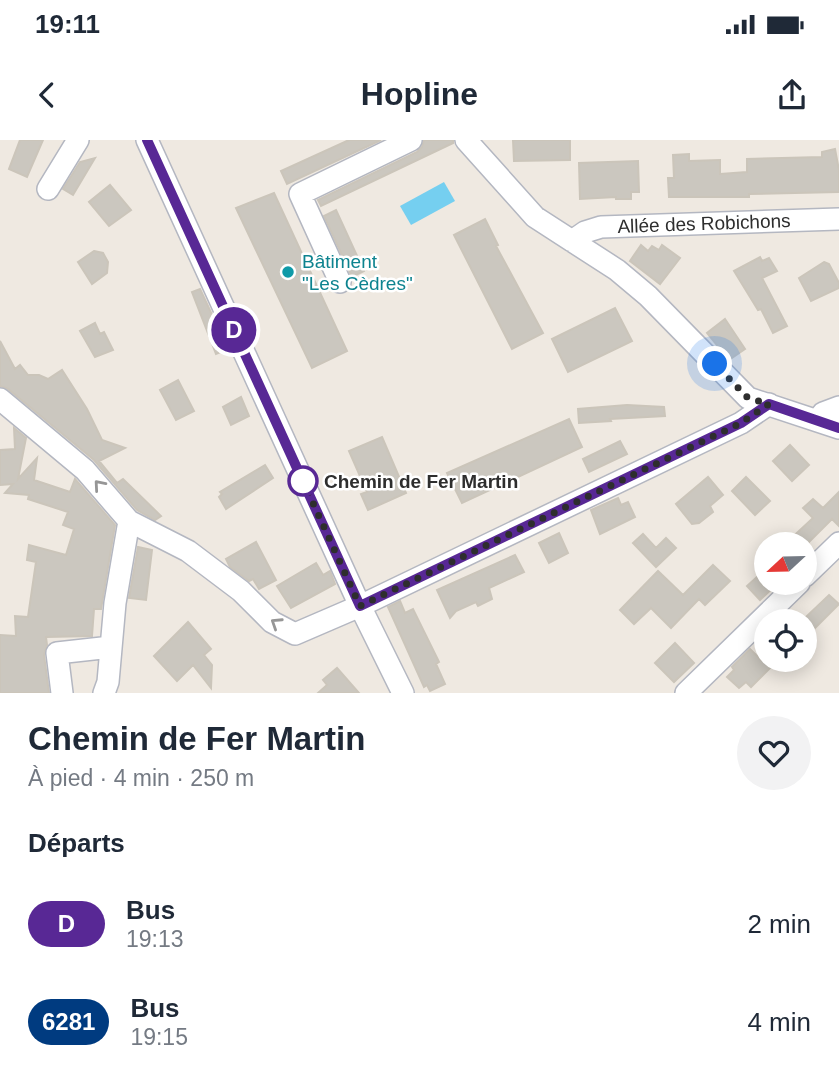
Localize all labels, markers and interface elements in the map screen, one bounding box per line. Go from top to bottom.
text: 19:11 [35,9,100,39]
icon: back [28,76,66,114]
text: Hopline [361,76,478,112]
icon: share [773,76,811,114]
street label: Allée des Robichons [617,210,791,237]
place label: Bâtiment "Les Cèdres" [302,251,413,294]
marker: Bâtiment "Les Cèdres" [280,264,296,280]
line badge: D [211,307,257,353]
text: D [225,316,243,343]
your location [697,346,732,381]
marker: Chemin de Fer Martin [288,466,318,496]
place label: Chemin de Fer Martin [324,471,518,492]
one-way arrow [94,481,107,493]
north arrow [754,532,817,595]
map controls [754,532,817,672]
button: locate [754,609,817,672]
one-way arrow [271,618,284,631]
button: heart [737,716,811,790]
text: Chemin de Fer Martin [28,720,365,757]
text: À pied · 4 min · 250 m [28,765,254,791]
text: Départs [28,828,125,858]
text: Bus [126,895,175,925]
text: 2 min [747,909,811,939]
text: D [58,910,75,937]
text: 19:13 [126,926,184,952]
text: Bus [130,993,180,1023]
text: 4 min [747,1007,811,1037]
text: 6281 [42,1008,95,1035]
text: 19:15 [130,1024,188,1050]

